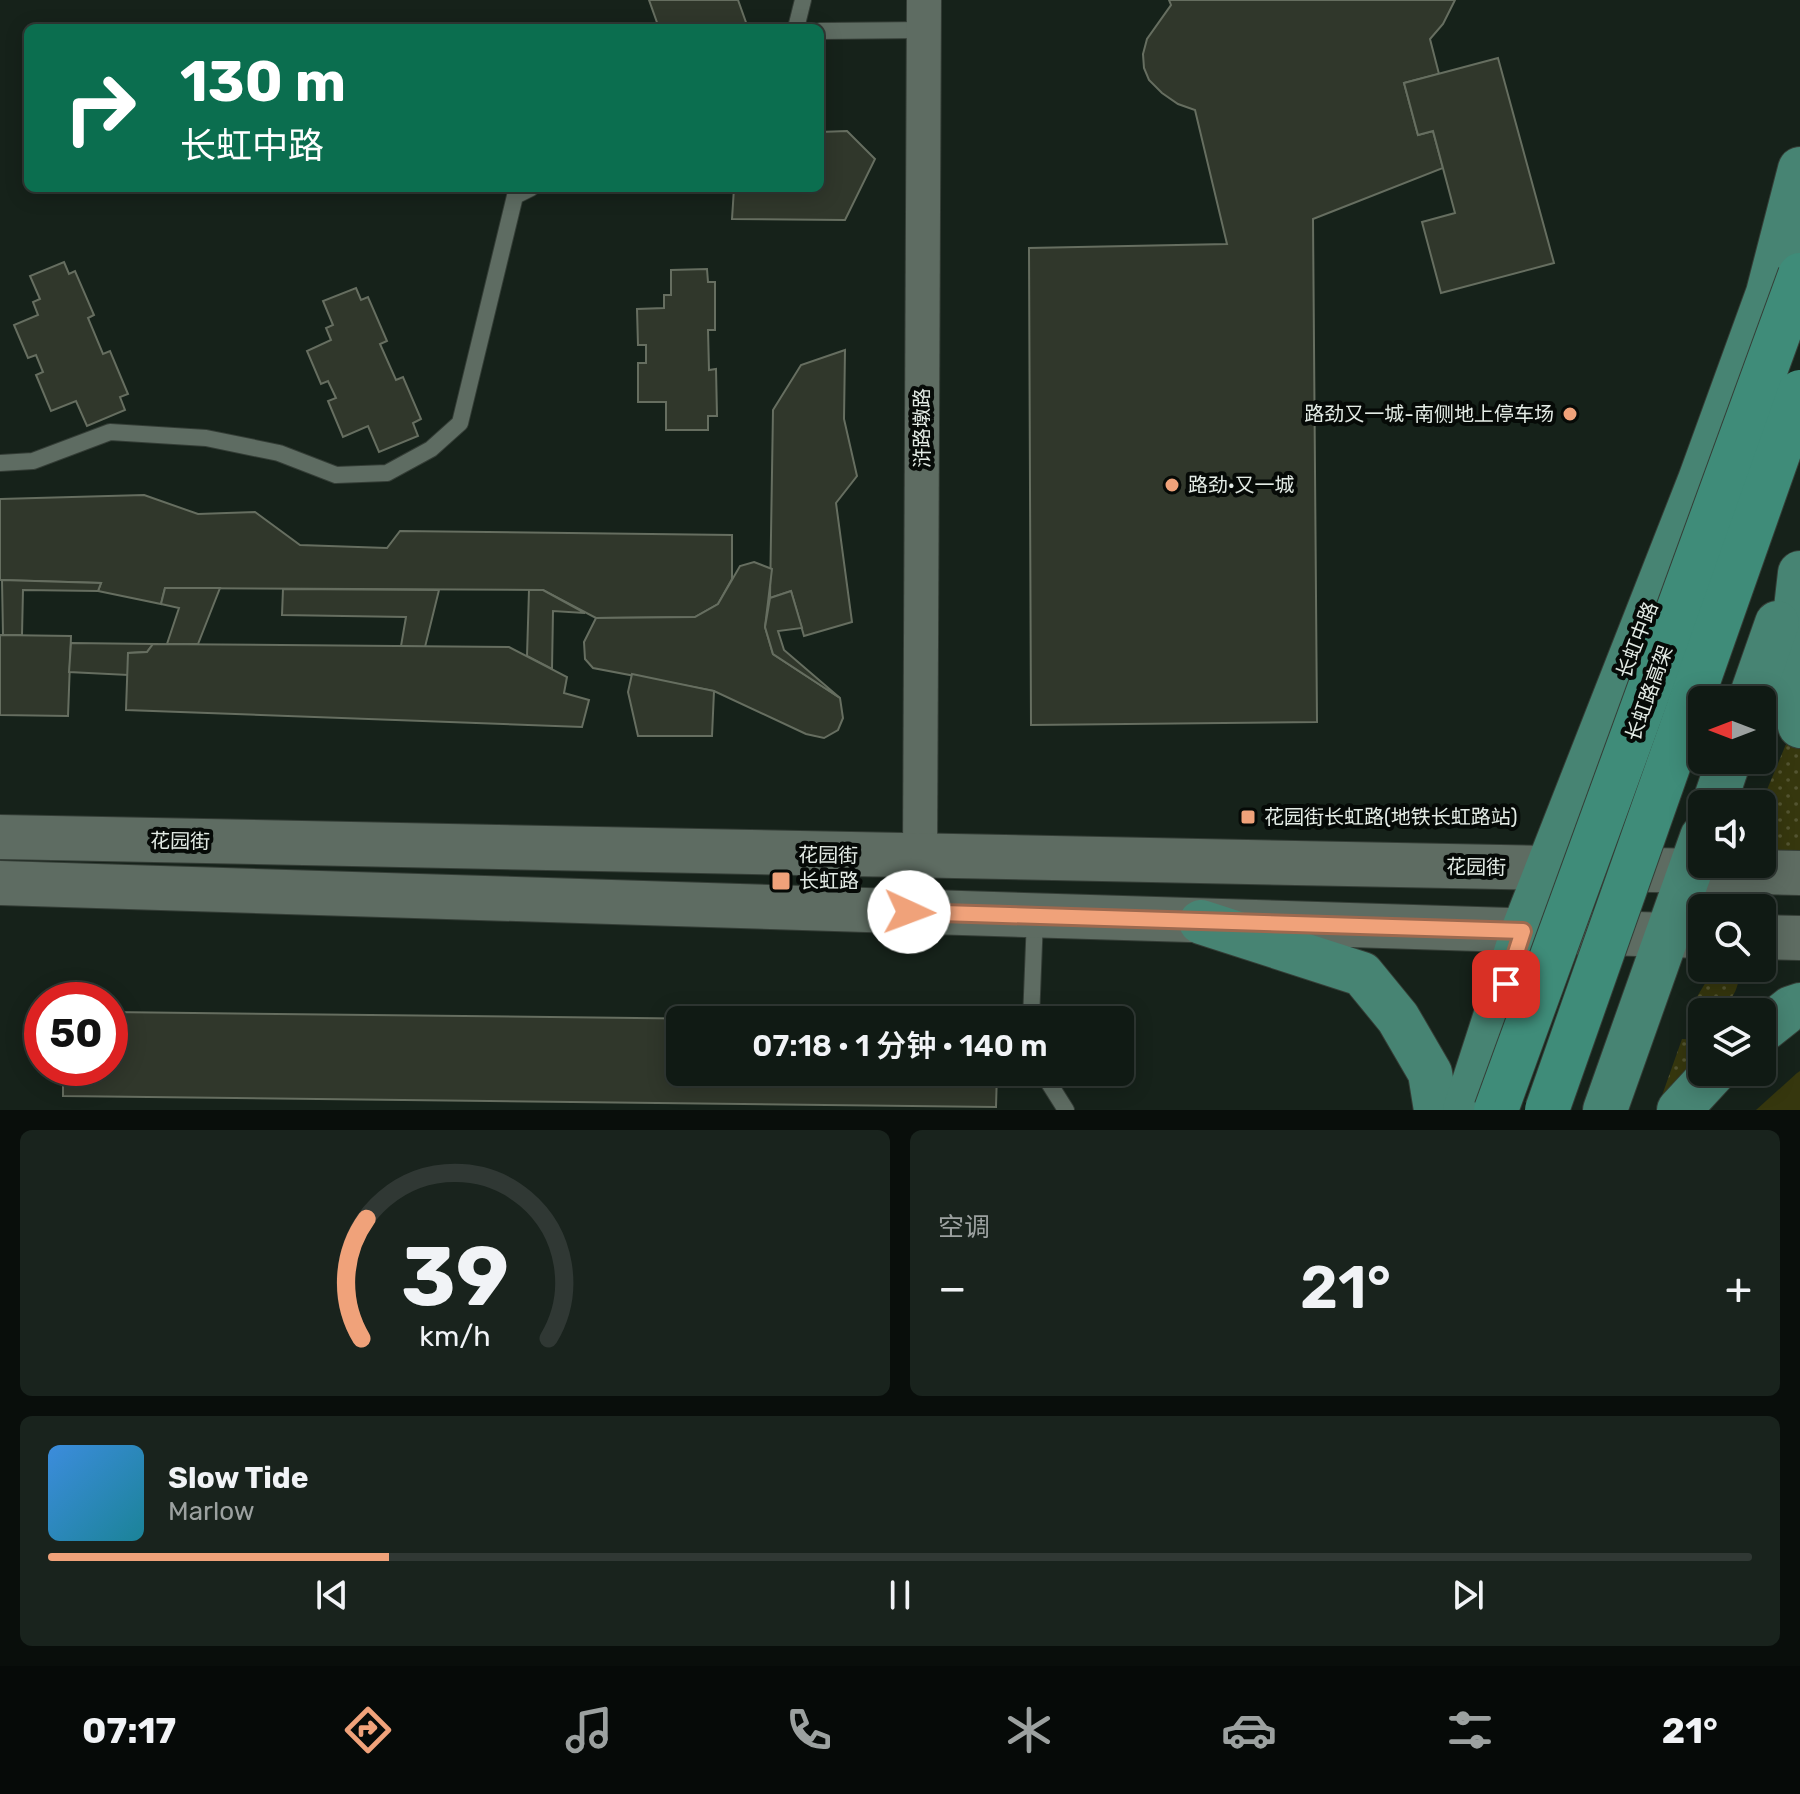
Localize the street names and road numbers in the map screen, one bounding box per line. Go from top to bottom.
street label: 浒路墩路 [910,388,934,468]
street label: 长虹中路 [1611,598,1663,682]
street label: 长虹路高架 [1621,642,1677,744]
street label: 花园街 [150,828,210,854]
street label: 花园街 [798,842,858,868]
street label: 花园街 [1446,854,1506,880]

